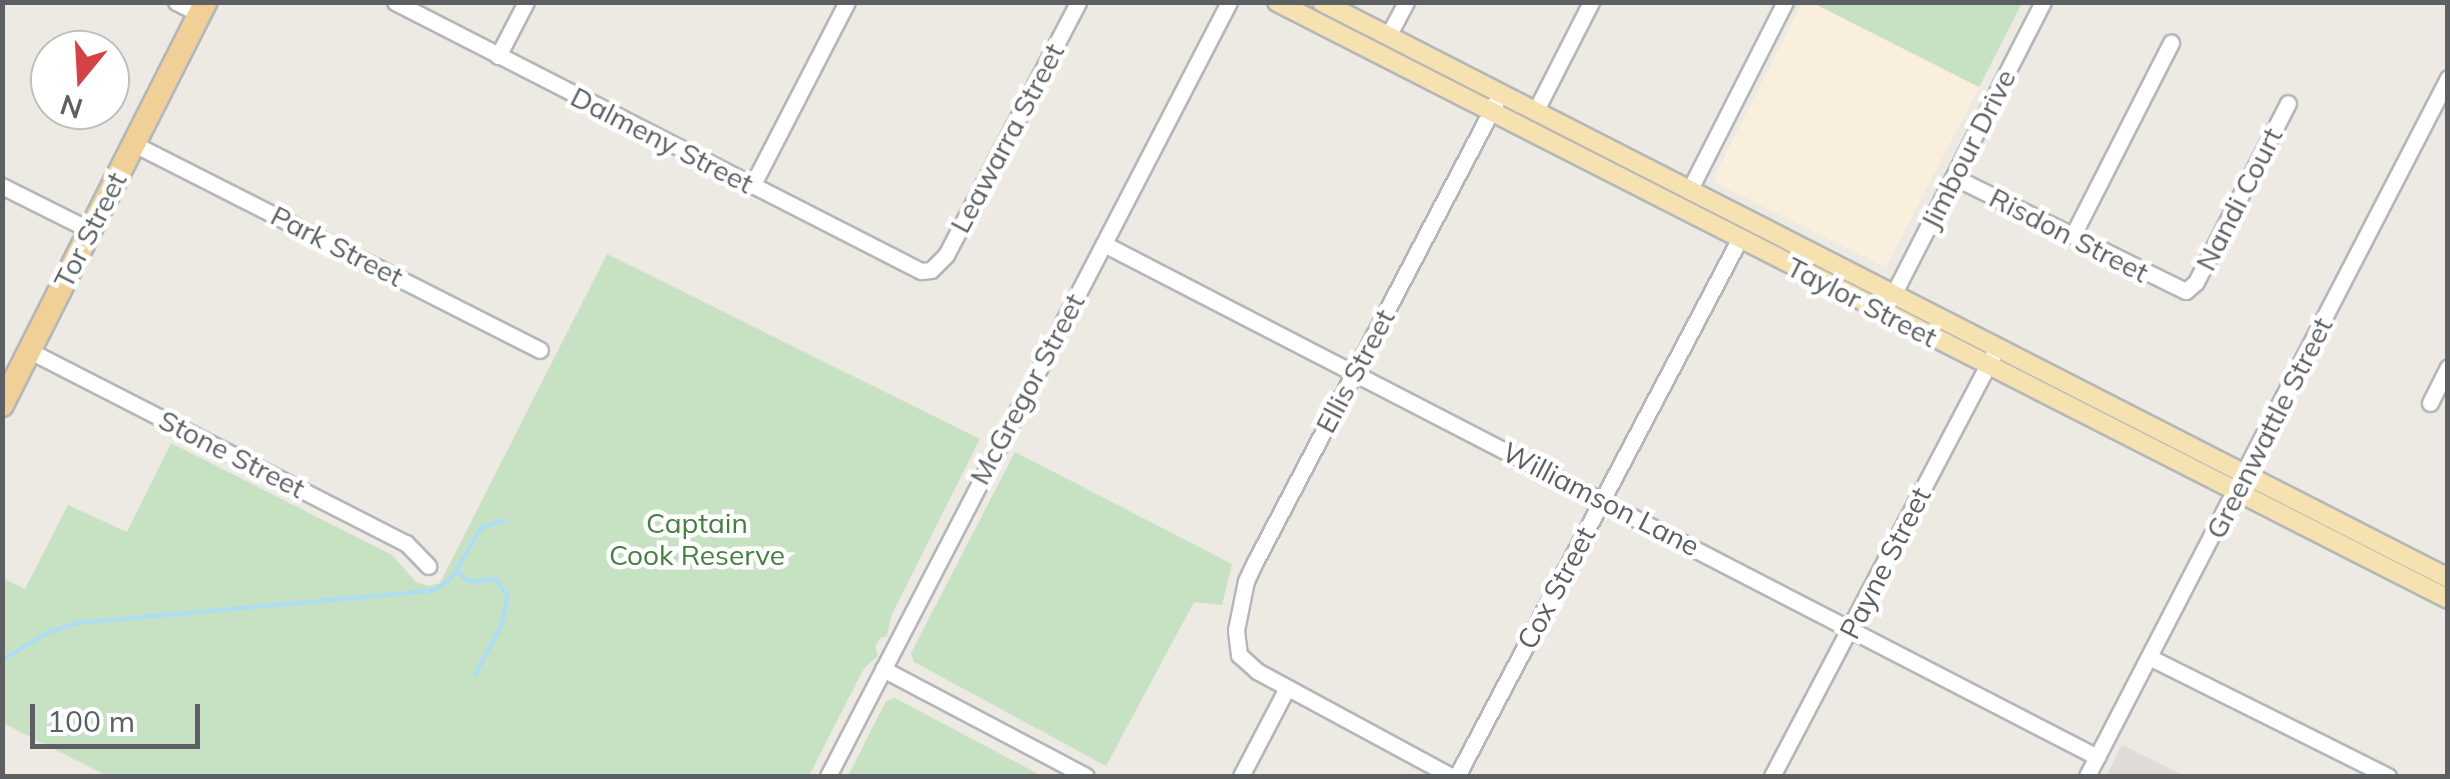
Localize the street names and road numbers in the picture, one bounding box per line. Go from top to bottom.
street label: Leawarra Street [943,38,1071,238]
street label: Jimbour Drive [1913,64,2023,234]
street label: Dalmeny Street [565,80,759,200]
street label: Nandi Court [2189,122,2289,276]
street label: Tor Street [47,166,133,294]
street label: Risdon Street [1984,181,2154,289]
street label: Park Street [265,198,409,294]
street label: Taylor Street [1781,250,1943,354]
street label: McGregor Street [963,288,1091,490]
street label: Ellis Street [1308,303,1402,439]
street label: Greenwattle Street [2199,312,2339,544]
street label: Stone Street [153,403,311,505]
street label: Williamson Lane [1497,435,1705,563]
street label: Payne Street [1832,482,1938,644]
street label: Cox Street [1510,521,1602,655]

